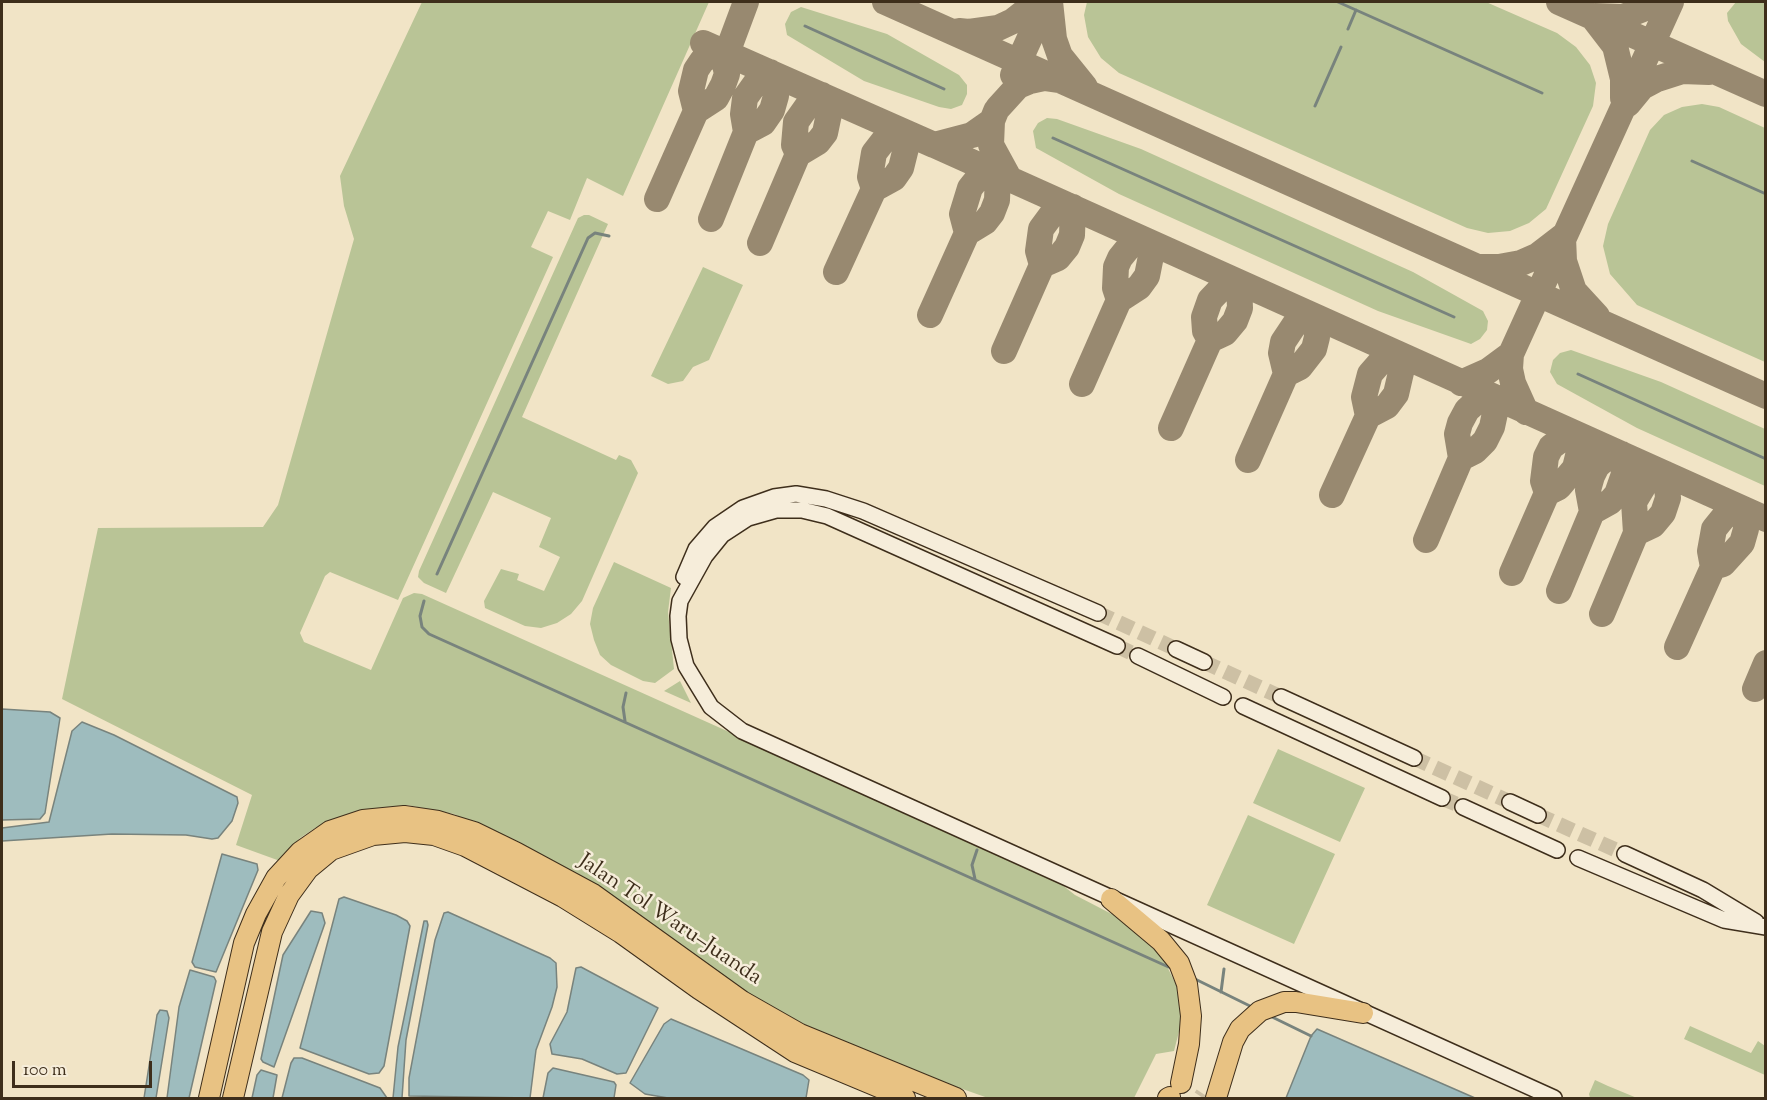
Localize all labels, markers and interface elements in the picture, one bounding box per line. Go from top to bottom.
street label: Jalan Tol Waru–Juanda [572,850,766,992]
scale bar [15,1049,154,1087]
text: 100 m [23,1058,67,1084]

